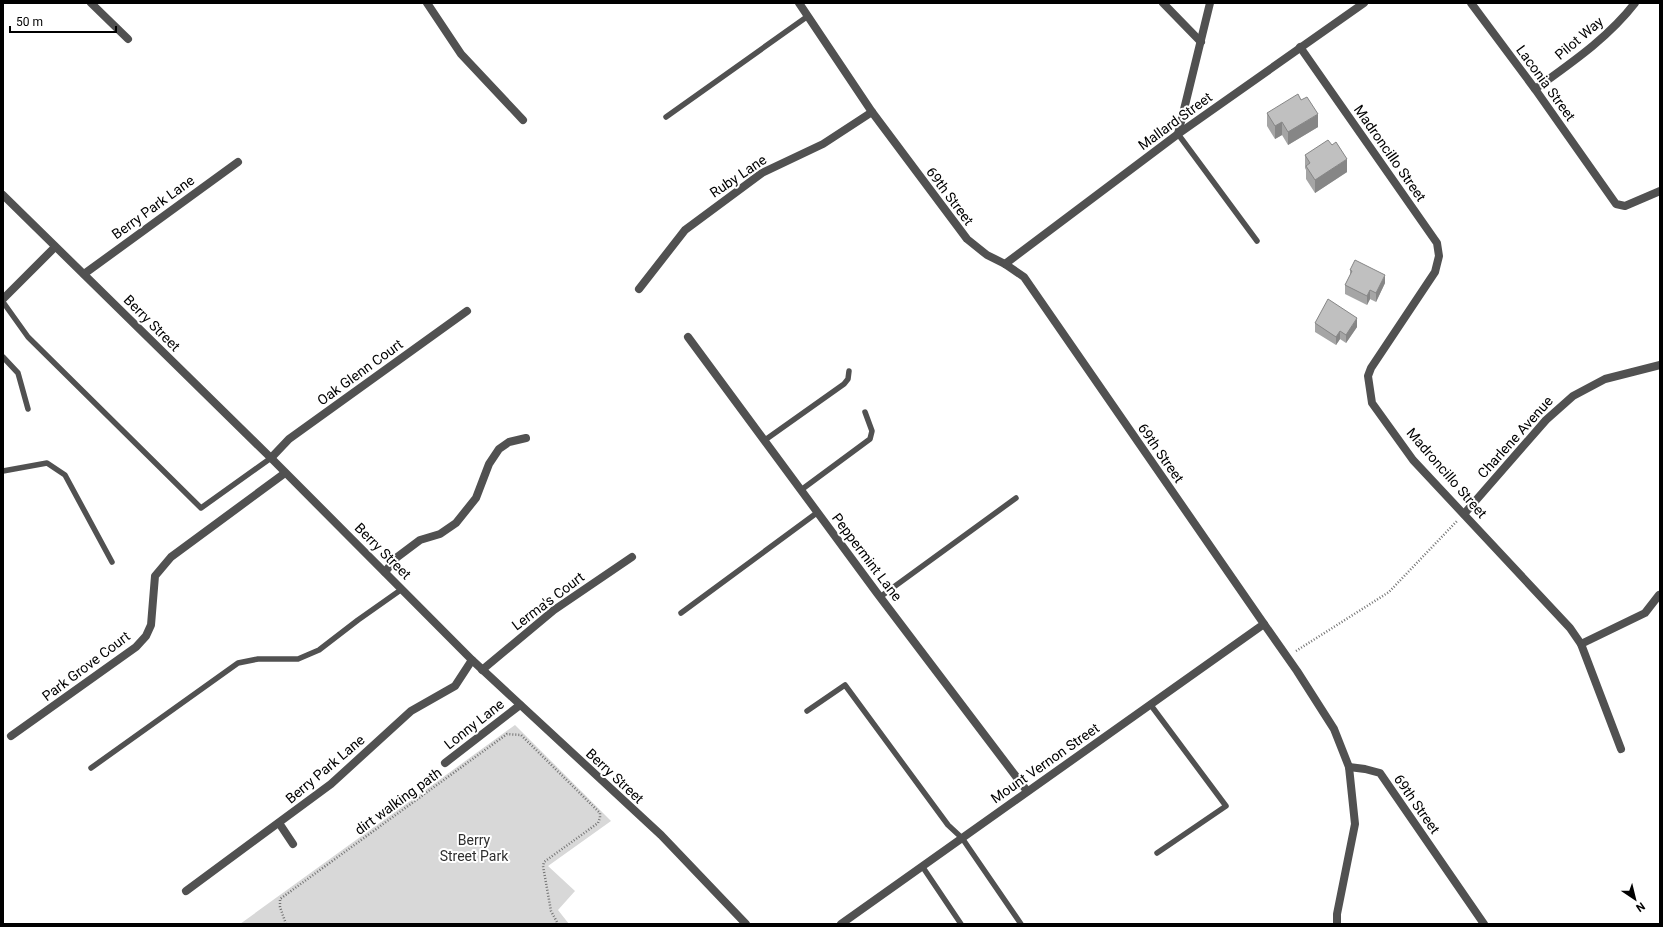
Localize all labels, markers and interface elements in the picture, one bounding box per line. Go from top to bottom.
scale bar [10,8,116,34]
street label: Pilot Way [1552,13,1607,63]
text: 50 m [16,15,43,29]
street label: Laconia Street [1513,42,1579,124]
street label: Mallard Street [1135,89,1215,153]
street label: Madroncillo Street [1351,102,1429,205]
street label: Ruby Lane [707,151,769,201]
street label: 69th Street [923,164,977,228]
street label: Berry Park Lane [109,172,197,242]
street label: Berry Street [121,292,184,355]
street label: Oak Glenn Court [314,335,406,408]
street label: Charlene Avenue [1474,393,1556,481]
street label: 69th Street [1135,420,1187,486]
street label: Madroncillo Street [1404,425,1491,522]
street label: Peppermint Lane [829,510,905,604]
street label: Berry Street [352,520,415,583]
street label: Lerma's Court [509,568,588,633]
street label: Park Grove Court [39,628,133,704]
street label: Lonny Lane [441,696,507,752]
street label: Mount Vernon Street [988,719,1102,806]
street label: Berry Park Lane [282,731,368,807]
street label: Berry Street [583,745,647,807]
street label: dirt walking path [352,764,444,838]
street label: 69th Street [1391,771,1443,837]
park label: Berry Street Park [440,832,509,864]
north arrow [1615,879,1655,919]
text: N [1633,899,1647,914]

